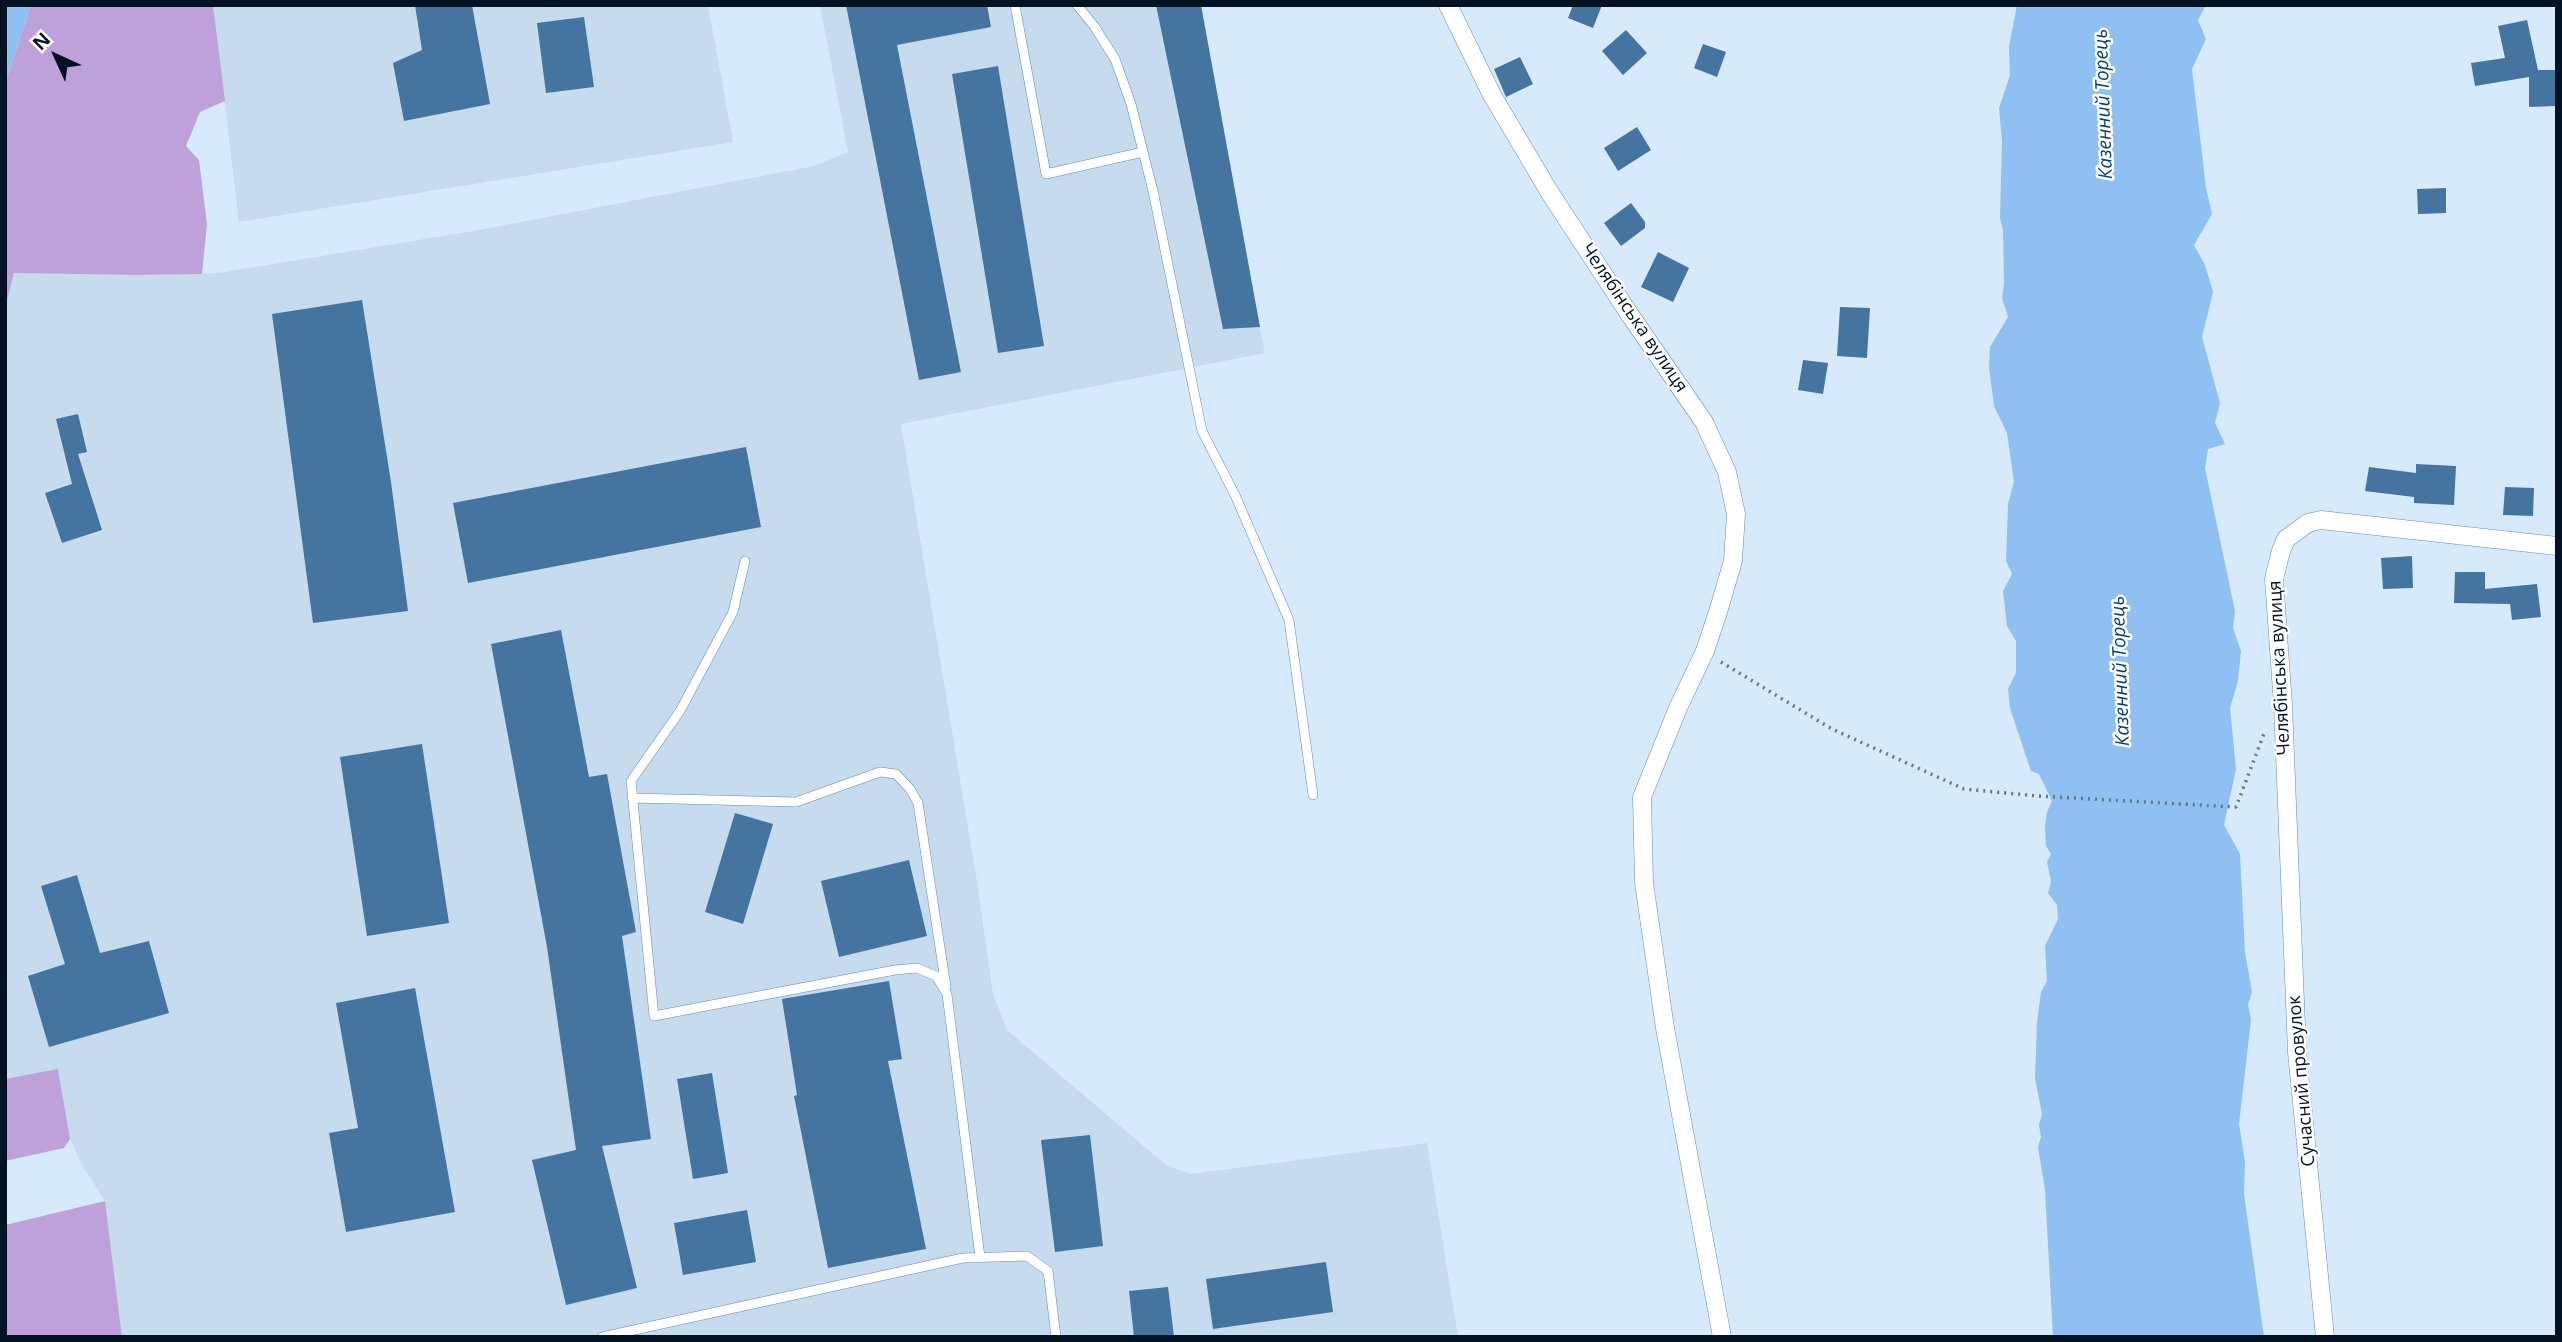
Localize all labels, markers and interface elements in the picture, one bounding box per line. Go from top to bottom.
north arrow [21,21,91,91]
text: N [26,27,56,56]
water label: Казенний Торець [2090,28,2118,180]
street label: Челябінська вулиця [1576,239,1692,397]
street label: Челябінська вулиця [2265,580,2295,756]
water label: Казенний Торець [2107,595,2135,747]
street label: Сучасний провулок [2284,995,2320,1167]

